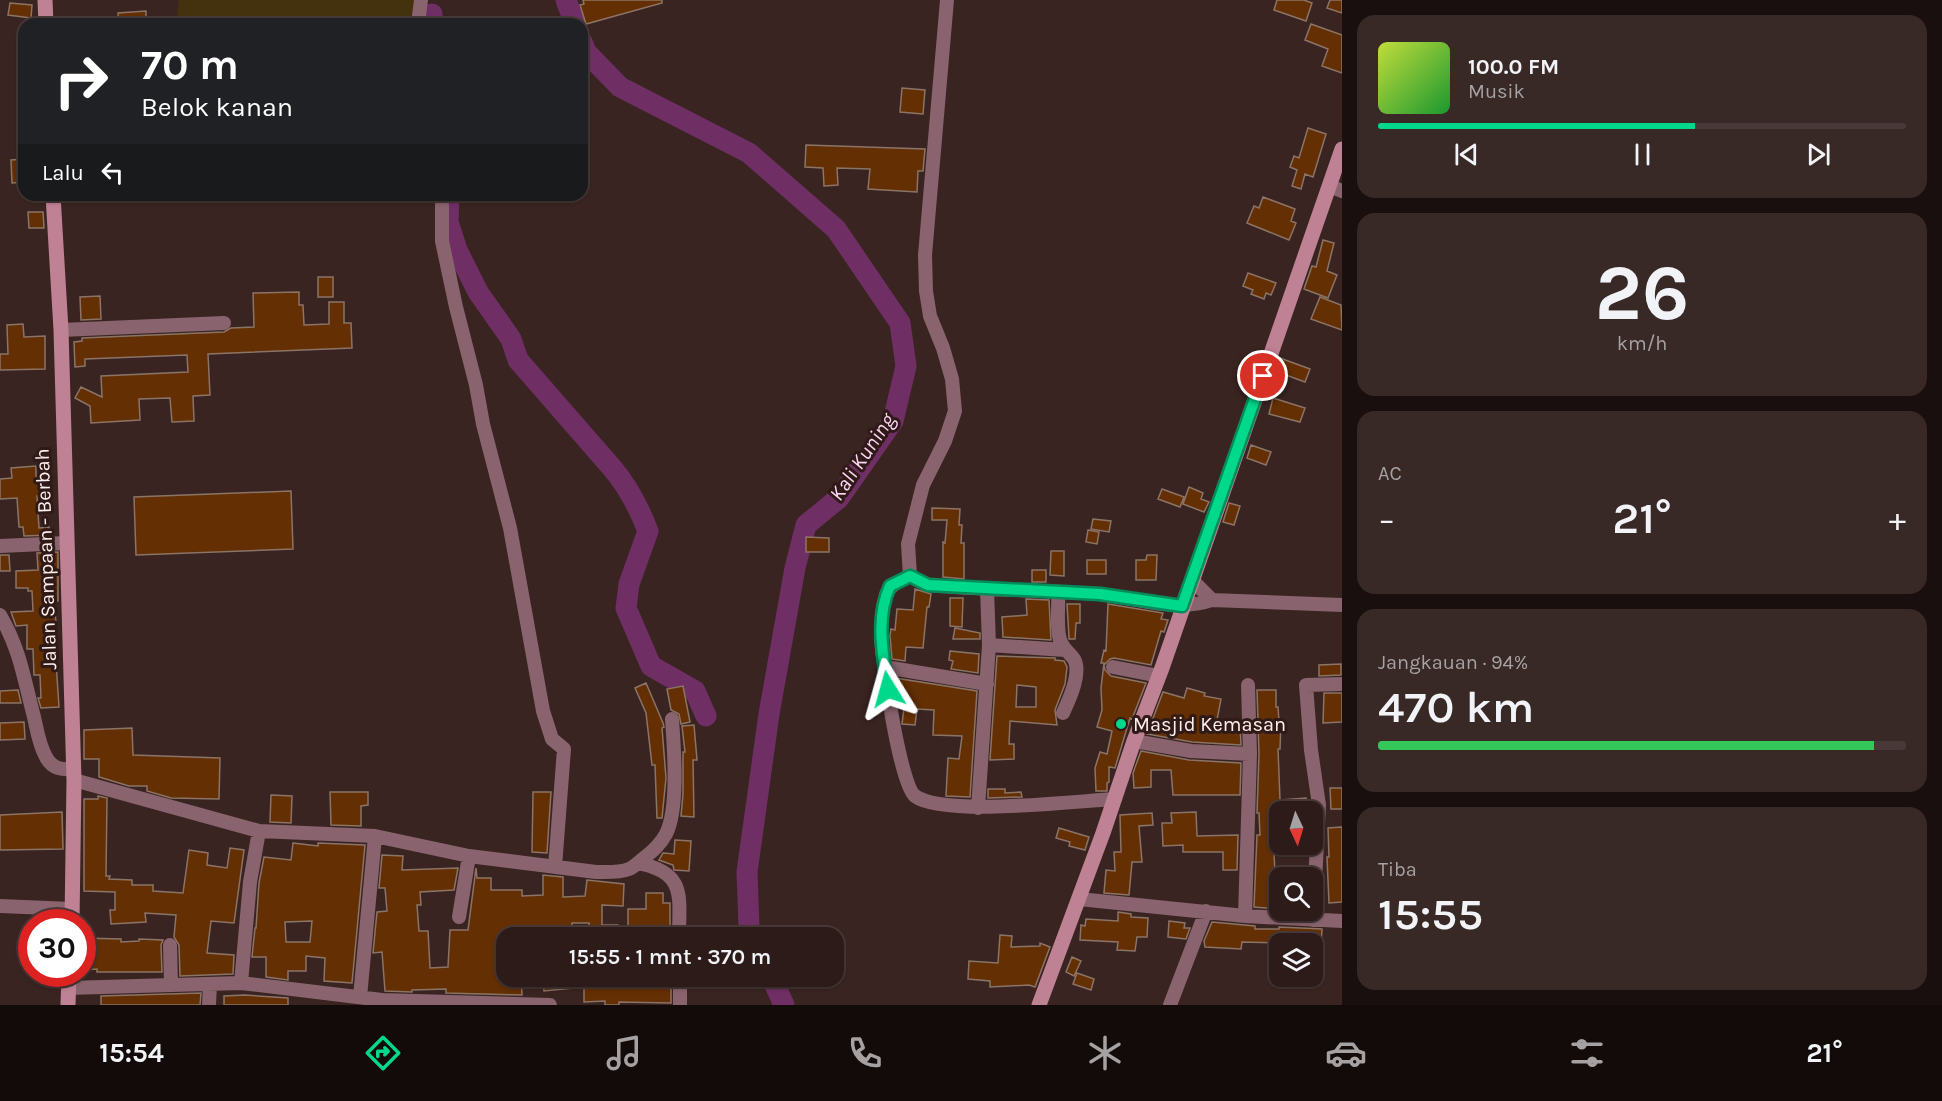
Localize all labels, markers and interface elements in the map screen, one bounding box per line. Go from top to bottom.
text: 70 m [141,40,239,90]
icon: right [42,42,120,120]
text: 100.0 FM [1468,54,1559,80]
text: Musik [1468,80,1525,103]
text: Belok kanan [141,91,293,123]
icon: previous [1450,138,1483,171]
icon: pause [1626,138,1659,171]
icon: next [1802,138,1835,171]
icon: left [96,156,129,189]
text: Lalu [42,160,84,186]
text: 26 [1595,247,1689,339]
text: km/h [1617,332,1667,355]
pin [1237,350,1288,401]
icon: arrive [1246,359,1279,392]
water label: Kali Kuning [824,408,901,505]
street label: Jalan Sampaan - Berbah [31,448,61,670]
text: AC [1378,462,1402,485]
text: 21° [1612,492,1672,544]
text: − [1378,500,1395,538]
text: + [1889,500,1906,538]
text: Jangkauan · 94% [1378,651,1528,674]
position arrow [856,657,920,721]
text: 470 km [1378,681,1534,733]
place label: Masjid Kemasan [1133,713,1286,736]
marker: Masjid Kemasan [1114,717,1128,731]
north arrow [1269,801,1323,855]
map controls [1269,801,1323,987]
text: Tiba [1378,858,1417,881]
button: search [1269,867,1323,921]
text: 15:55 [1378,888,1483,940]
speed limit sign: 30 [18,909,96,987]
button: layers [1269,933,1323,987]
text: 15:55 · 1 mnt · 370 m [569,944,771,970]
icon: directions [362,1032,404,1074]
icon: music [603,1032,645,1074]
icon: phone [844,1032,886,1074]
icon: climate [1084,1032,1126,1074]
icon: car [1325,1032,1367,1074]
icon: filters [1566,1032,1608,1074]
text: 15:54 [99,1037,164,1069]
text: 21° [1806,1037,1843,1069]

